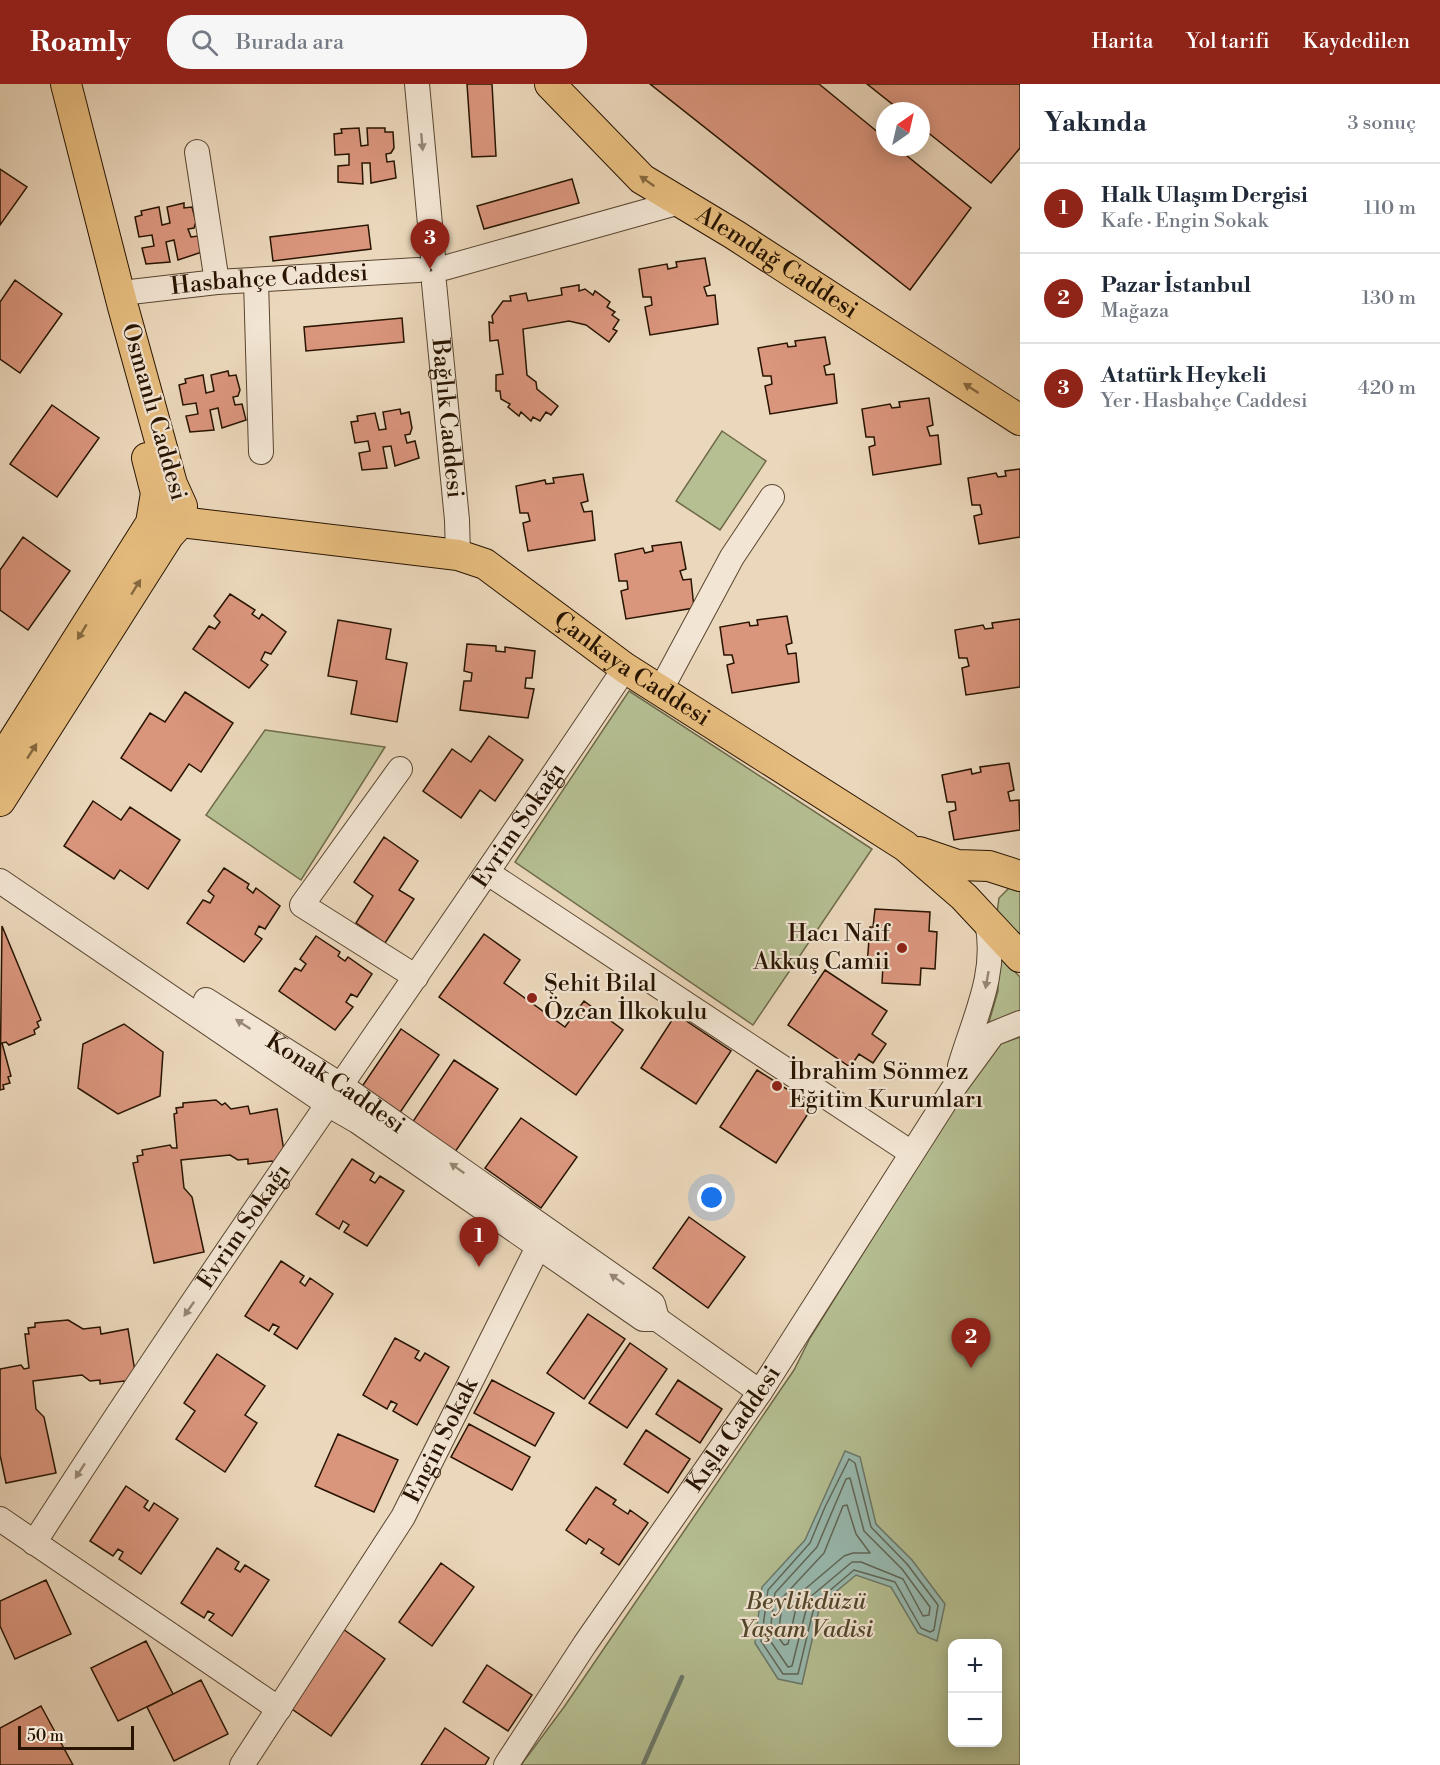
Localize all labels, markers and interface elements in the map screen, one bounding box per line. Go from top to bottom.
search box [167,15,587,69]
text: Roamly [30,25,131,60]
icon: search [188,26,221,59]
text: Burada ara [236,29,344,56]
text: Harita [1091,29,1153,55]
text: Yol tarifi [1186,29,1270,55]
text: Kaydedilen [1303,29,1410,55]
north arrow [876,102,930,156]
text: Yakında [1044,107,1147,139]
text: 3 sonuç [1347,111,1416,136]
one-way arrow [418,133,427,152]
one-way arrow [640,175,656,187]
text: Halk Ulaşım Dergisi [1101,182,1308,209]
text: 1 [1059,196,1068,221]
text: 110 m [1364,196,1416,221]
street label: Alemdağ Caddesi [690,199,864,326]
text: Kafe · Engin Sokak [1101,209,1268,234]
pin: 3 [410,220,450,269]
street label: Hasbahçe Caddesi [169,258,369,302]
text: Pazar İstanbul [1101,272,1251,299]
text: 2 [1057,286,1070,311]
text: 130 m [1361,286,1416,311]
text: Mağaza [1101,299,1169,324]
street label: Osmanlı Caddesi [114,320,194,504]
street label: Bağlık Caddesi [424,336,470,500]
text: Atatürk Heykeli [1101,362,1266,389]
text: 3 [1057,376,1070,401]
text: 420 m [1358,376,1416,401]
one-way arrow [963,383,979,394]
text: Yer · Hasbahçe Caddesi [1101,389,1308,414]
one-way arrow [131,579,142,595]
street label: Çankaya Caddesi [547,605,716,733]
one-way arrow [76,624,87,640]
one-way arrow [26,743,37,760]
street label: Evrim Sokağı [466,757,572,894]
place label: Hacı Naif Akkuş Camii [752,919,891,977]
marker: Hacı Naif Akkuş Camii [895,941,909,955]
place label: Şehit Bilal Özcan İlkokulu [544,969,708,1027]
one-way arrow [982,971,991,990]
marker: Şehit Bilal Özcan İlkokulu [525,991,539,1005]
one-way arrow [235,1018,251,1029]
street label: Konak Caddesi [260,1027,411,1141]
place label: İbrahim Sönmez Eğitim Kurumları [789,1056,983,1115]
marker: İbrahim Sönmez Eğitim Kurumları [770,1079,784,1093]
street label: Evrim Sokağı [191,1158,297,1295]
one-way arrow [450,1162,466,1174]
your location [697,1183,726,1212]
pin: 1 [460,1218,498,1267]
one-way arrow [610,1273,626,1285]
one-way arrow [183,1300,195,1316]
pin: 2 [952,1318,990,1368]
street label: Kışla Caddesi [680,1360,788,1498]
street label: Engin Sokak [397,1372,486,1508]
one-way arrow [75,1463,86,1479]
park label: Beylikdüzü Yaşam Vadisi [739,1587,874,1645]
map controls [948,1639,1002,1747]
button: + [948,1639,1002,1693]
button: − [948,1693,1002,1747]
scale bar [18,1723,134,1750]
text: 50 m [27,1726,64,1746]

